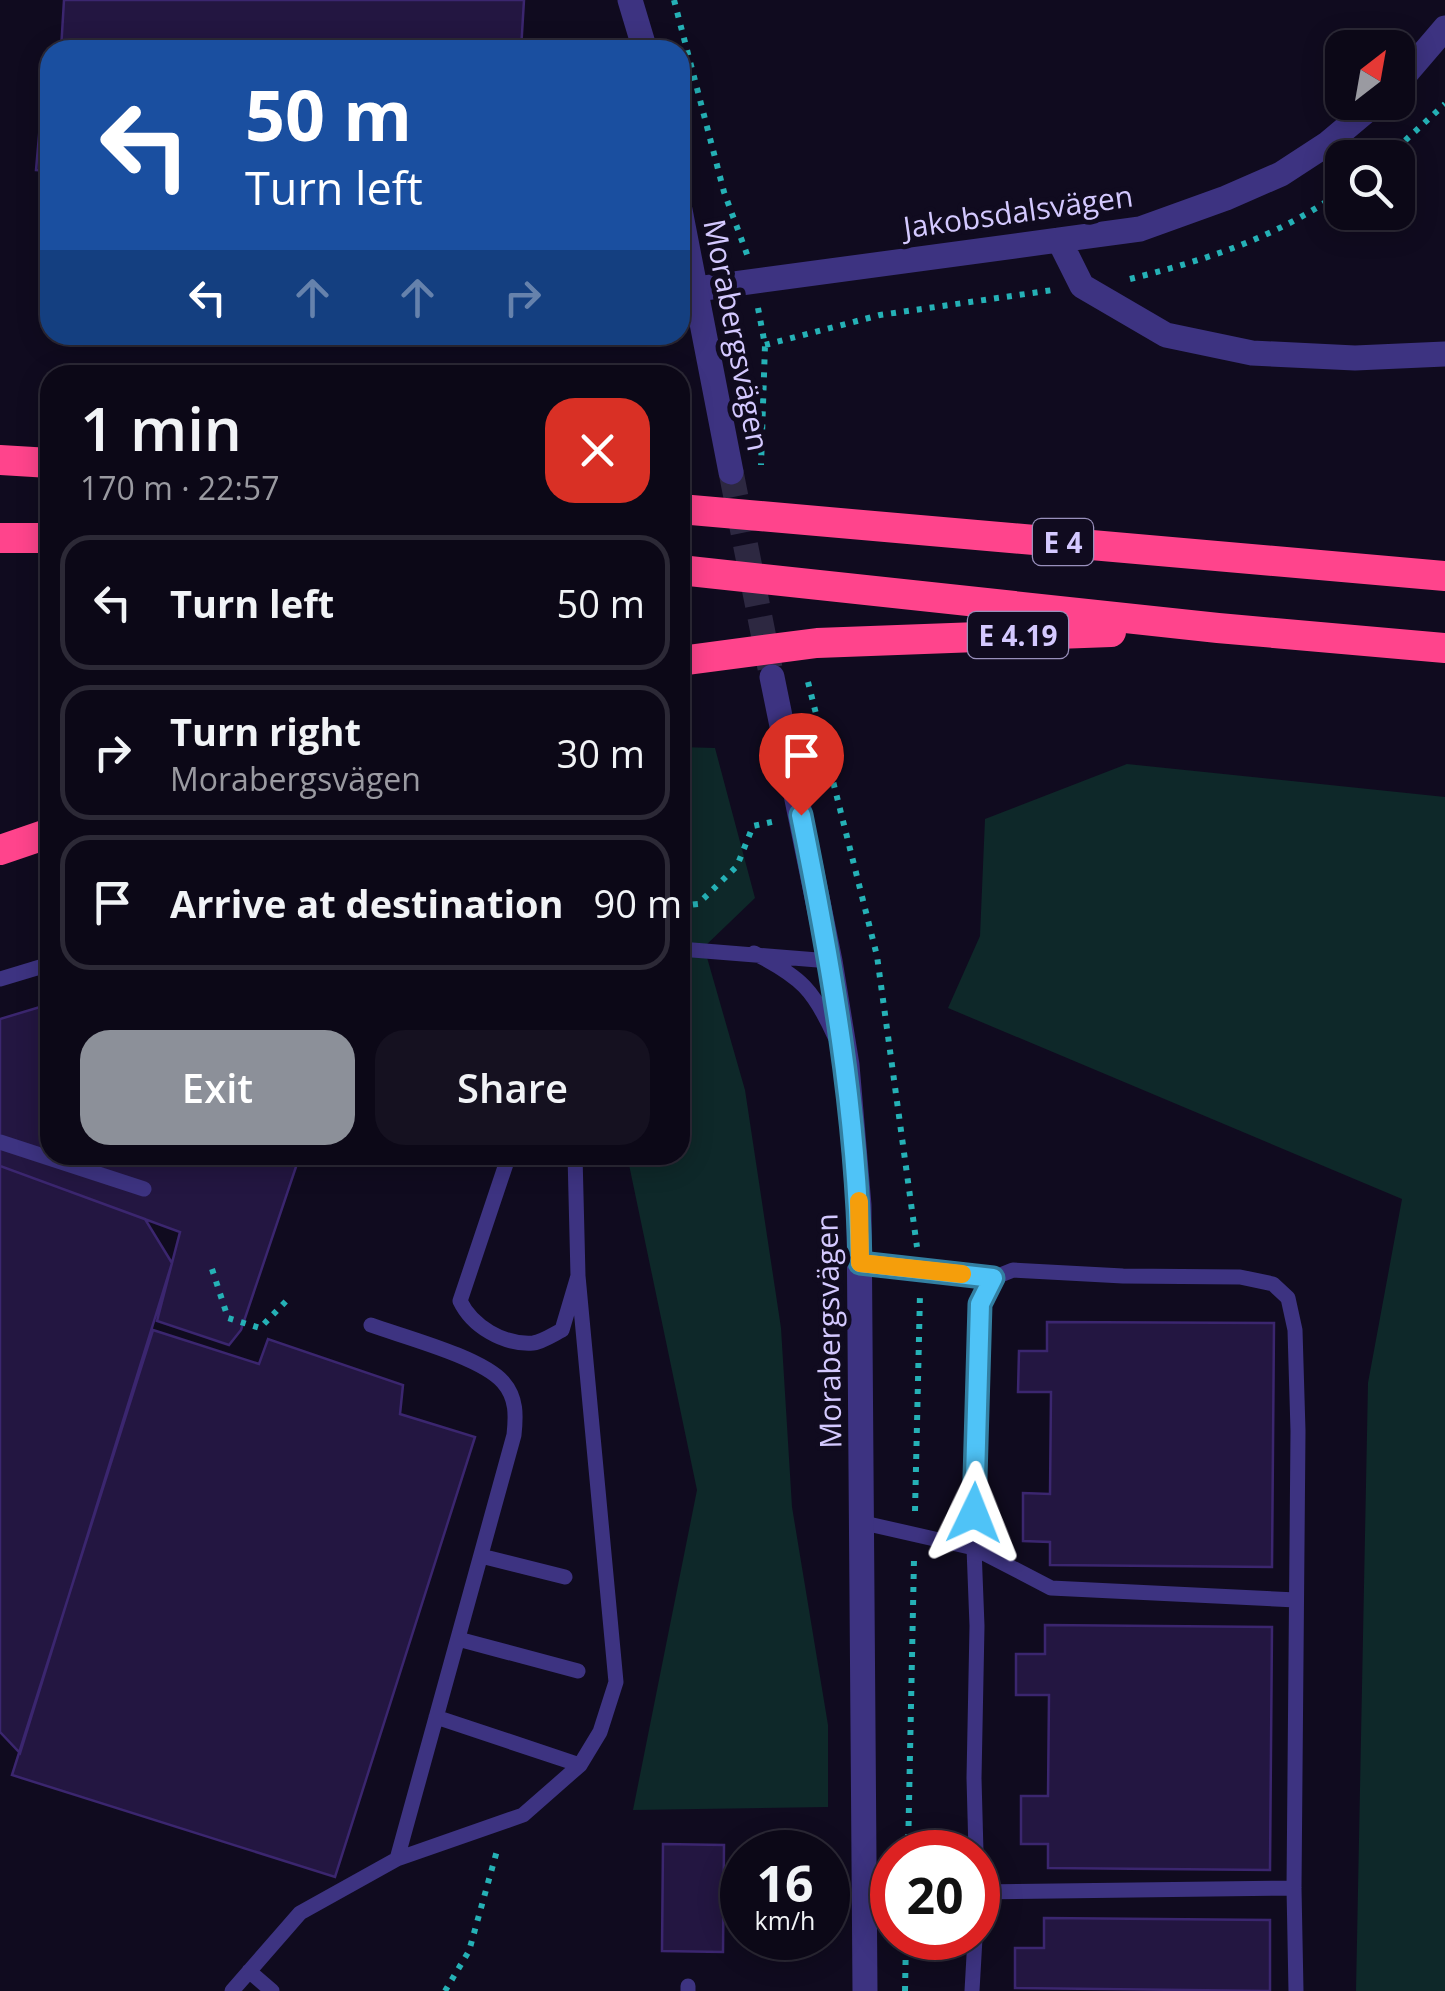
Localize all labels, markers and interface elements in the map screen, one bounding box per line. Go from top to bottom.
north arrow [1325,30,1415,120]
map controls [1325,30,1415,230]
text: 50 m [245,66,412,162]
icon: left [80,80,210,210]
button: search [1325,140,1415,230]
text: Turn left [245,157,423,218]
street label: Jakobsdalsvägen [898,175,1135,248]
street label: Morabergsvägen [694,216,780,454]
icon: left [180,270,235,325]
icon: ahead [285,270,340,325]
icon: ahead [390,270,445,325]
icon: right [495,270,550,325]
text: 1 min [80,387,242,469]
button: close [545,398,650,503]
text: 170 m · 22:57 [80,466,279,509]
road number: E 4 [1033,519,1093,565]
icon: left [85,575,140,630]
text: Turn left [170,577,334,629]
text: 50 m [556,577,645,629]
road number: E 4.19 [968,612,1068,658]
text: Turn right [170,705,361,757]
pin [759,713,844,816]
icon: right [85,725,140,780]
text: 30 m [556,727,645,779]
icon: arrive [774,728,829,783]
text: Morabergsvägen [170,757,421,800]
icon: arrive [85,875,140,930]
text: Arrive at destination [170,877,564,929]
text: 90 m [594,877,682,929]
button: Exit [80,1030,355,1145]
button: Share [375,1030,650,1145]
street label: Morabergsvägen [805,1213,851,1449]
position arrow [922,1461,1026,1565]
speed limit sign: 20 [870,1830,1000,1960]
text: 16 [756,1849,814,1917]
text: km/h [755,1903,815,1937]

